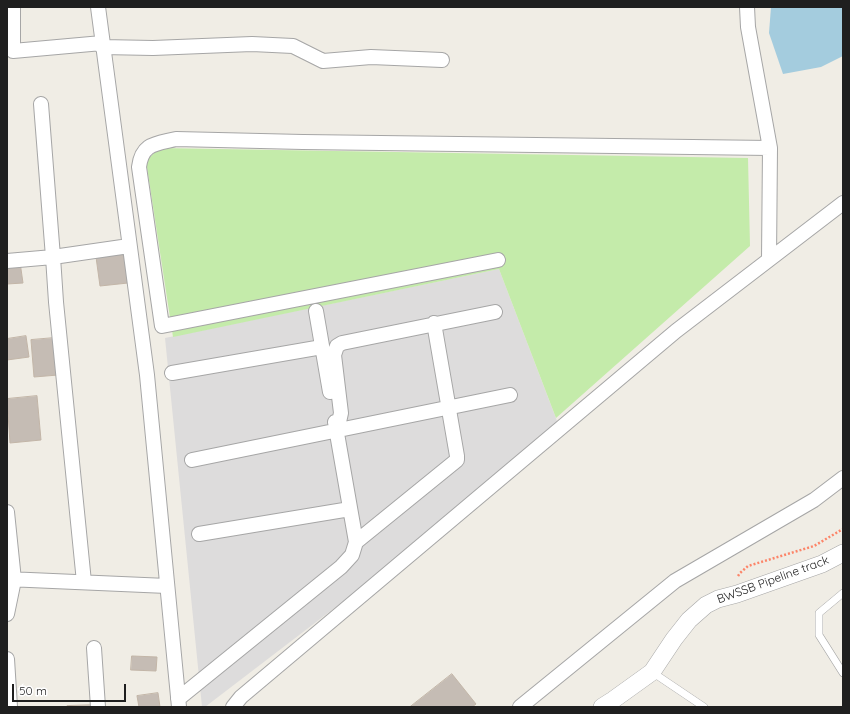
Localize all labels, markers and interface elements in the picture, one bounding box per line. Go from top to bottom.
street label: BWSSB Pipeline track [715,553,831,607]
scale bar [14,676,128,702]
text: 50 m [19,683,47,698]

